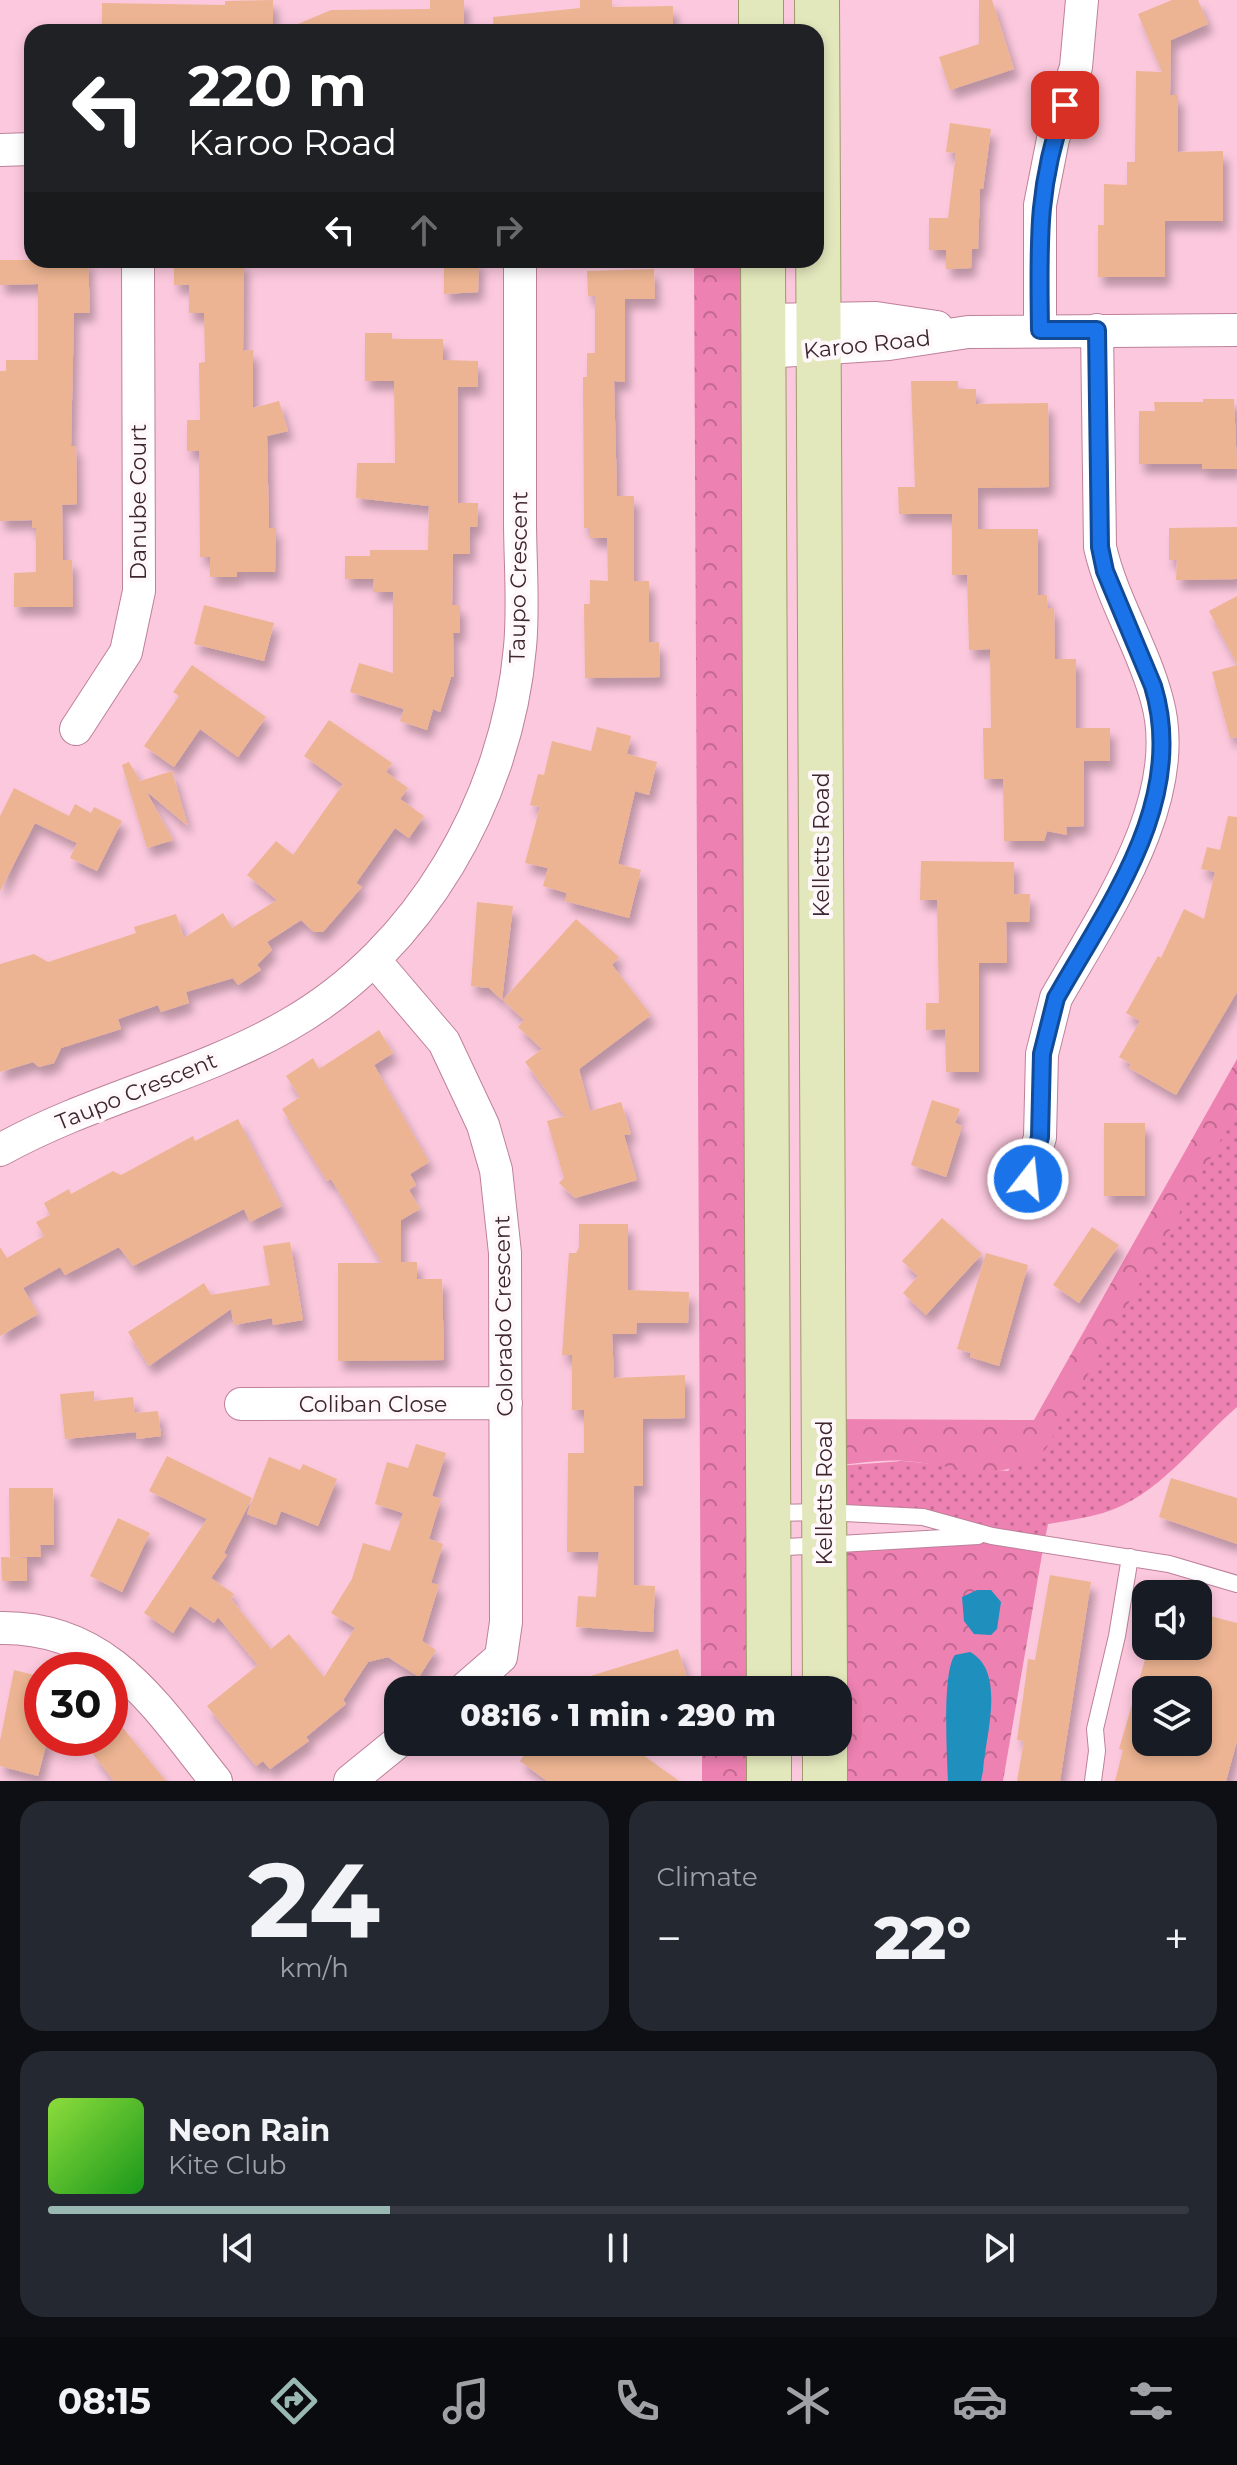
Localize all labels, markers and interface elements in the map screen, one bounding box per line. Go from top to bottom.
text: 220 m [188,52,367,120]
icon: left [56,56,160,160]
pin [1031,71,1099,139]
icon: arrive [1043,83,1087,127]
text: Karoo Road [188,120,397,164]
icon: left [318,208,362,252]
icon: ahead [402,208,446,252]
icon: right [486,208,530,252]
street label: Karoo Road [802,324,932,365]
street label: Danube Court [125,424,152,580]
street label: Taupo Crescent [504,491,533,663]
street label: Kelletts Road [808,772,835,918]
street label: Taupo Crescent [52,1047,221,1136]
position arrow [986,1137,1070,1221]
street label: Colorado Crescent [488,1215,519,1417]
street label: Coliban Close [299,1391,447,1418]
street label: Kelletts Road [811,1420,838,1566]
map controls [1132,1580,1212,1756]
button: sound [1132,1580,1212,1660]
speed limit sign: 30 [24,1652,128,1756]
button: layers [1132,1676,1212,1756]
text: 08:16 · 1 min · 290 m [460,1697,776,1734]
text: 24 [248,1836,380,1963]
text: Climate [657,1861,758,1893]
text: 22° [874,1901,971,1974]
text: − [657,1911,682,1965]
text: + [1164,1911,1189,1965]
text: km/h [280,1952,349,1984]
text: Neon Rain [168,2112,330,2149]
text: Kite Club [168,2149,286,2181]
icon: previous [216,2226,260,2270]
icon: pause [596,2226,640,2270]
icon: next [977,2226,1021,2270]
icon: directions [266,2373,322,2429]
icon: music [438,2373,494,2429]
icon: phone [609,2373,665,2429]
icon: climate [780,2373,836,2429]
icon: car [952,2373,1008,2429]
icon: filters [1123,2373,1179,2429]
text: 08:15 [58,2379,151,2423]

